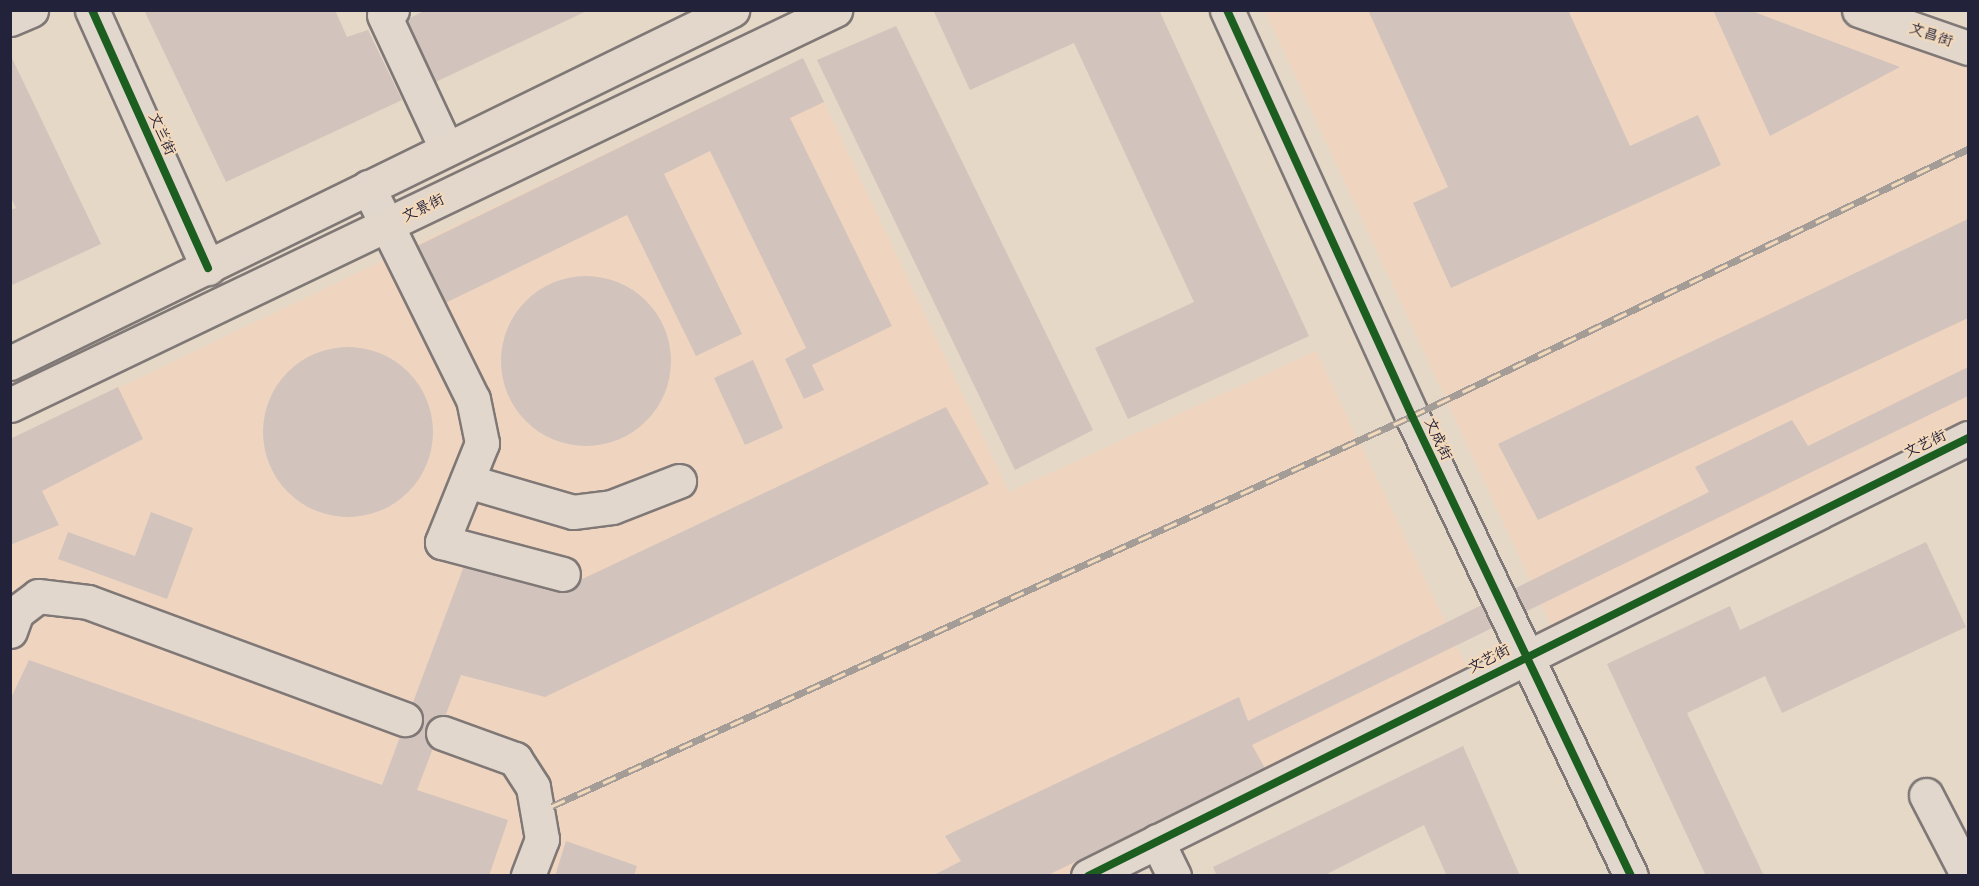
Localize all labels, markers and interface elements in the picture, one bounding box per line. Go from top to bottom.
street label: 文昌街 [1907,19,1955,51]
street label: 文兰街 [145,110,179,158]
street label: 文景街 [399,190,447,226]
street label: 文成街 [1420,415,1456,463]
street label: 文艺街 [1901,426,1949,462]
street label: 文艺街 [1465,641,1513,677]

